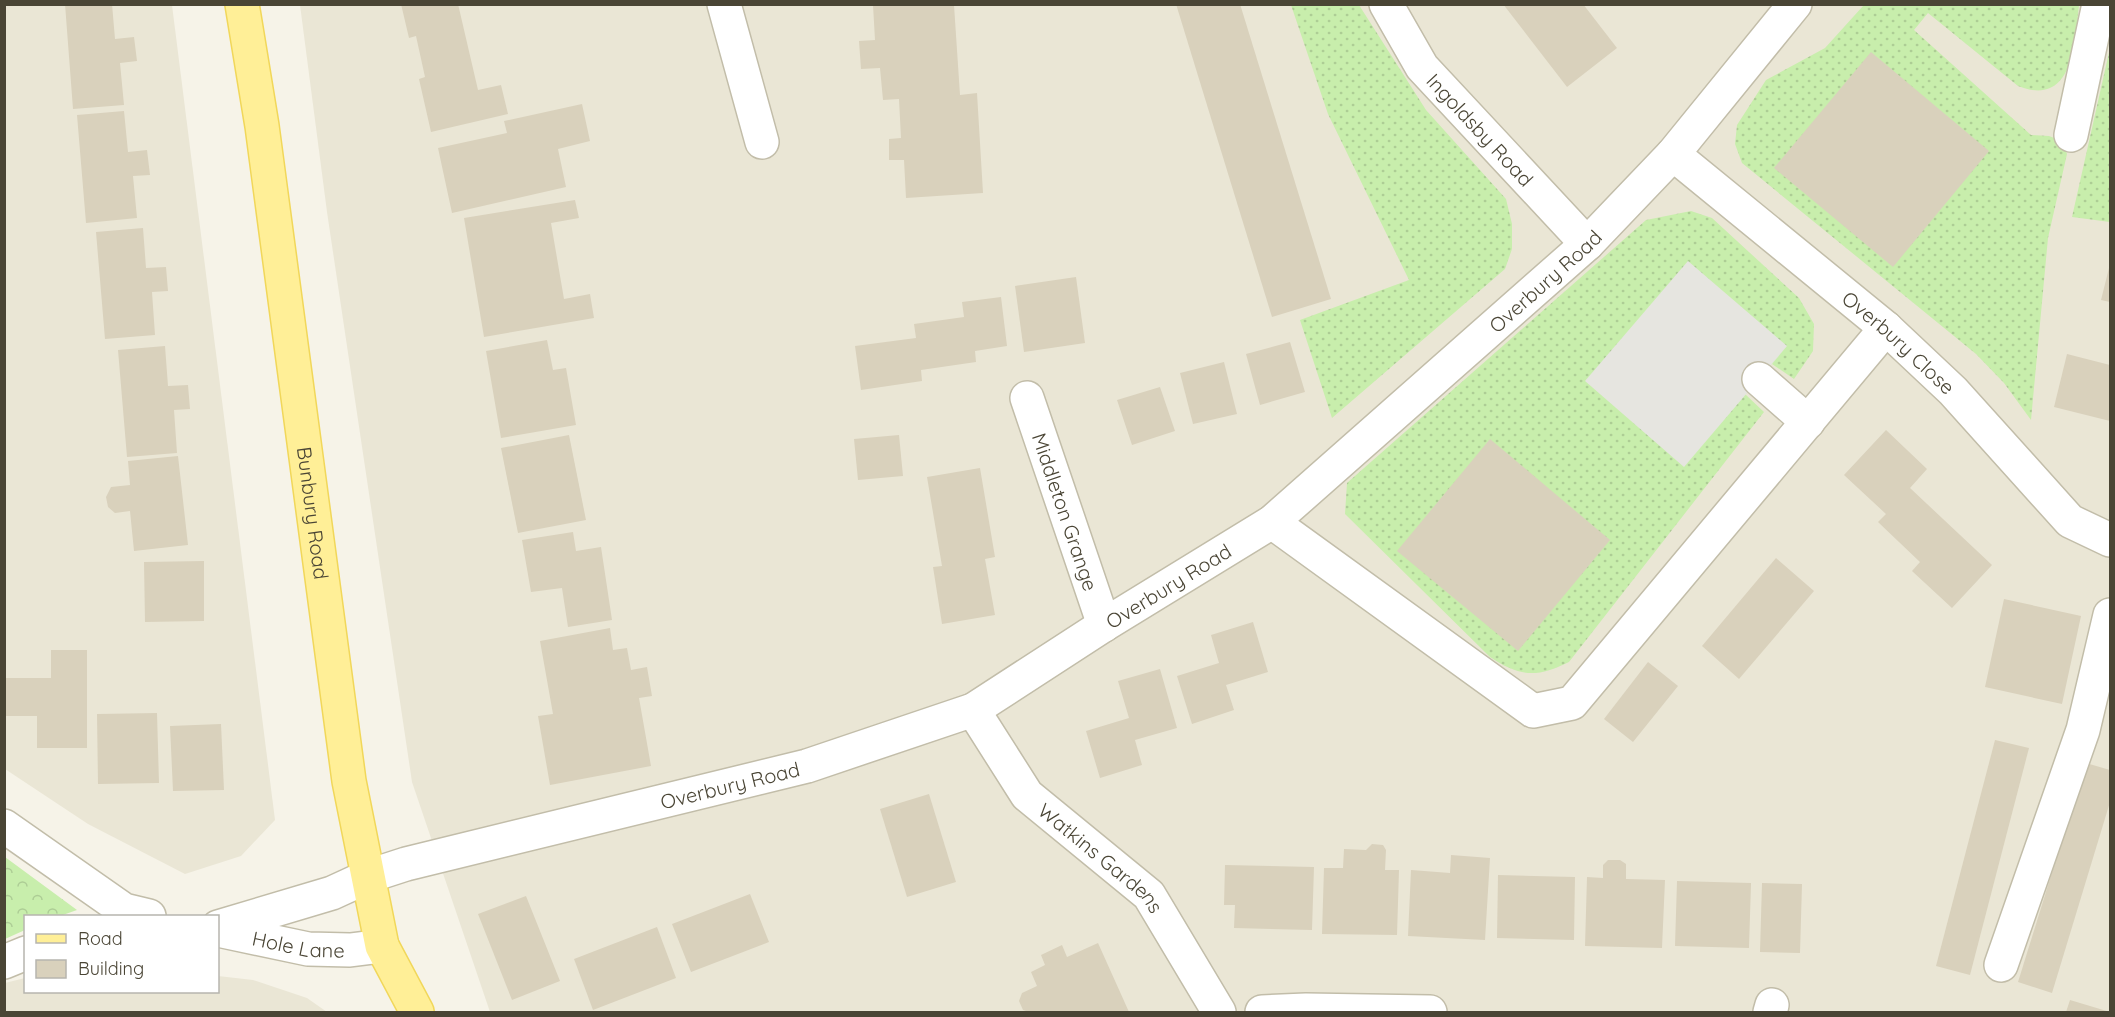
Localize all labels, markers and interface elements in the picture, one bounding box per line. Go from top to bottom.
street label: Ingoldsby Road [1422,68,1539,191]
street label: Overbury Road [1483,224,1607,338]
street label: Overbury Close [1837,285,1961,399]
street label: Middleton Grange [1027,429,1104,594]
street label: Bunbury Road [292,445,335,581]
street label: Overbury Road [1101,538,1235,634]
street label: Overbury Road [658,756,802,814]
street label: Watkins Gardens [1033,797,1169,917]
legend [24,915,219,993]
street label: Hole Lane [250,925,345,962]
text: Road [78,927,123,950]
text: Building [78,957,144,980]

